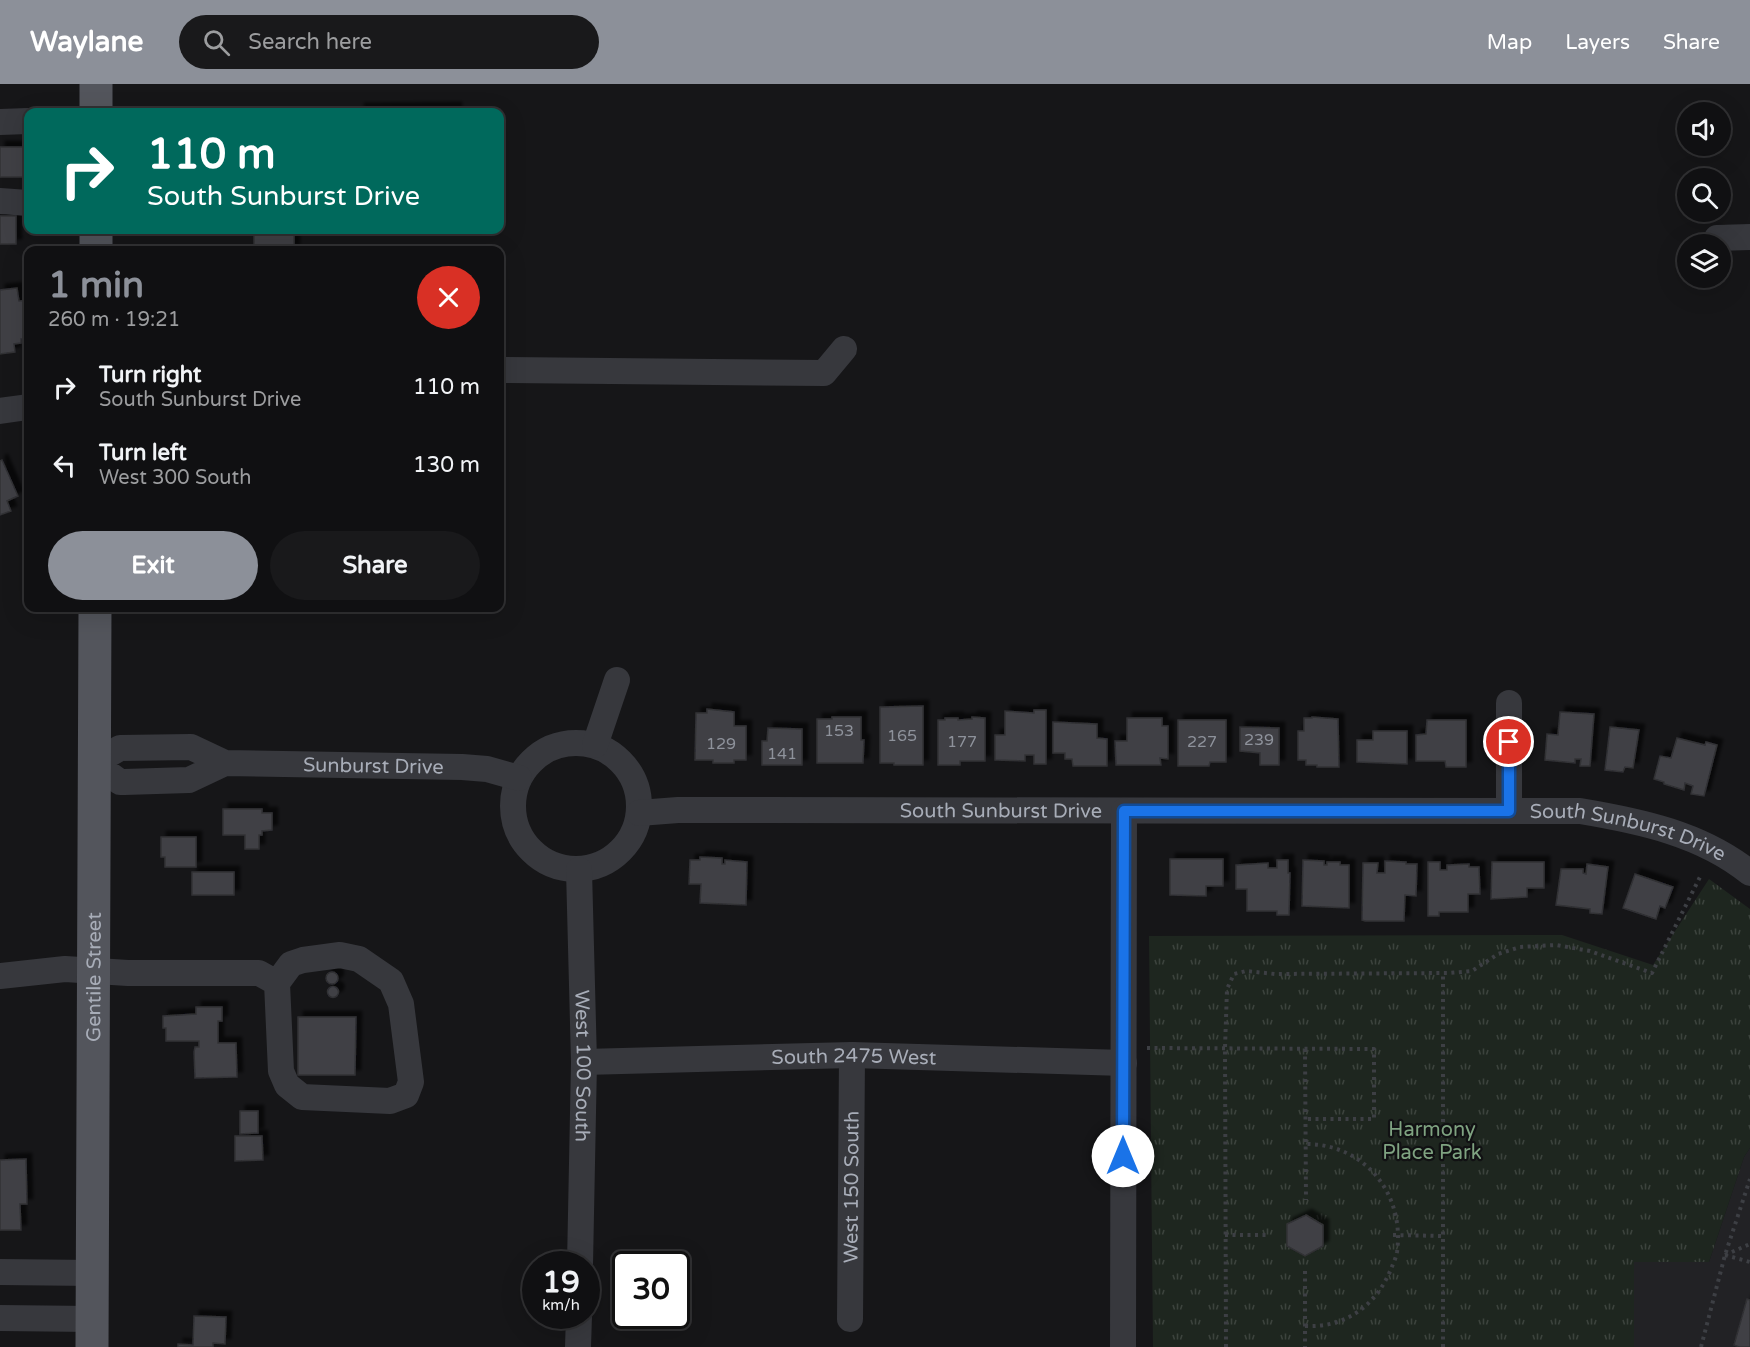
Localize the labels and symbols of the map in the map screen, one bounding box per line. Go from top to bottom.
pin [1483,716,1534,767]
house number: 153 [824,721,854,741]
house number: 165 [887,726,917,746]
house number: 239 [1244,730,1274,750]
house number: 177 [947,732,977,752]
house number: 227 [1187,732,1217,752]
house number: 129 [706,734,736,754]
house number: 141 [767,744,797,764]
street label: Sunburst Drive [303,753,444,780]
street label: South Sunburst Drive [900,799,1102,823]
street label: South Sunburst Drive [1530,799,1730,867]
street label: Gentile Street [82,912,107,1042]
street label: West 100 South [569,989,595,1142]
street label: South 2475 West [771,1044,937,1070]
street label: West 150 South [839,1111,865,1263]
park label: Harmony Place Park [1382,1118,1482,1165]
position arrow [1091,1124,1155,1188]
speed limit sign: 30 [612,1251,690,1329]

